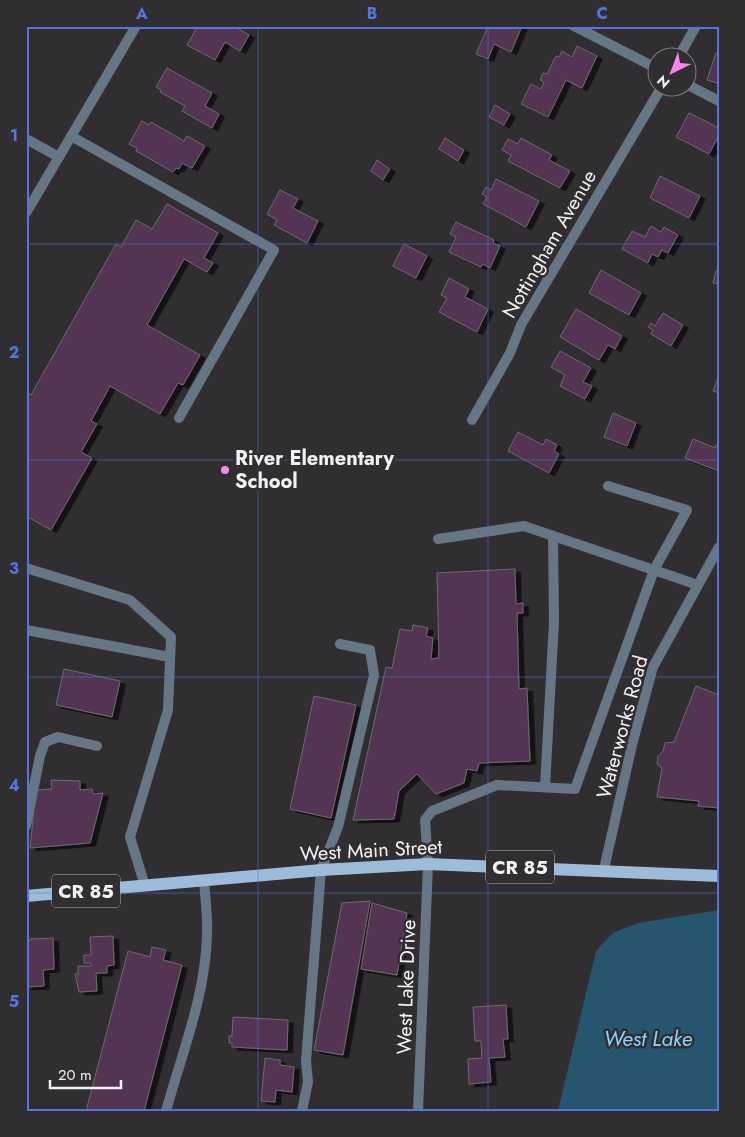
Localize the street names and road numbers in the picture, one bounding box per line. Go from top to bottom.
street label: Nottingham Avenue [495,165,604,324]
street label: Waterworks Road [589,652,656,802]
street label: West Main Street [299,832,443,869]
road number: CR 85 [486,850,554,884]
road number: CR 85 [52,874,120,908]
street label: West Lake Drive [390,919,423,1055]

